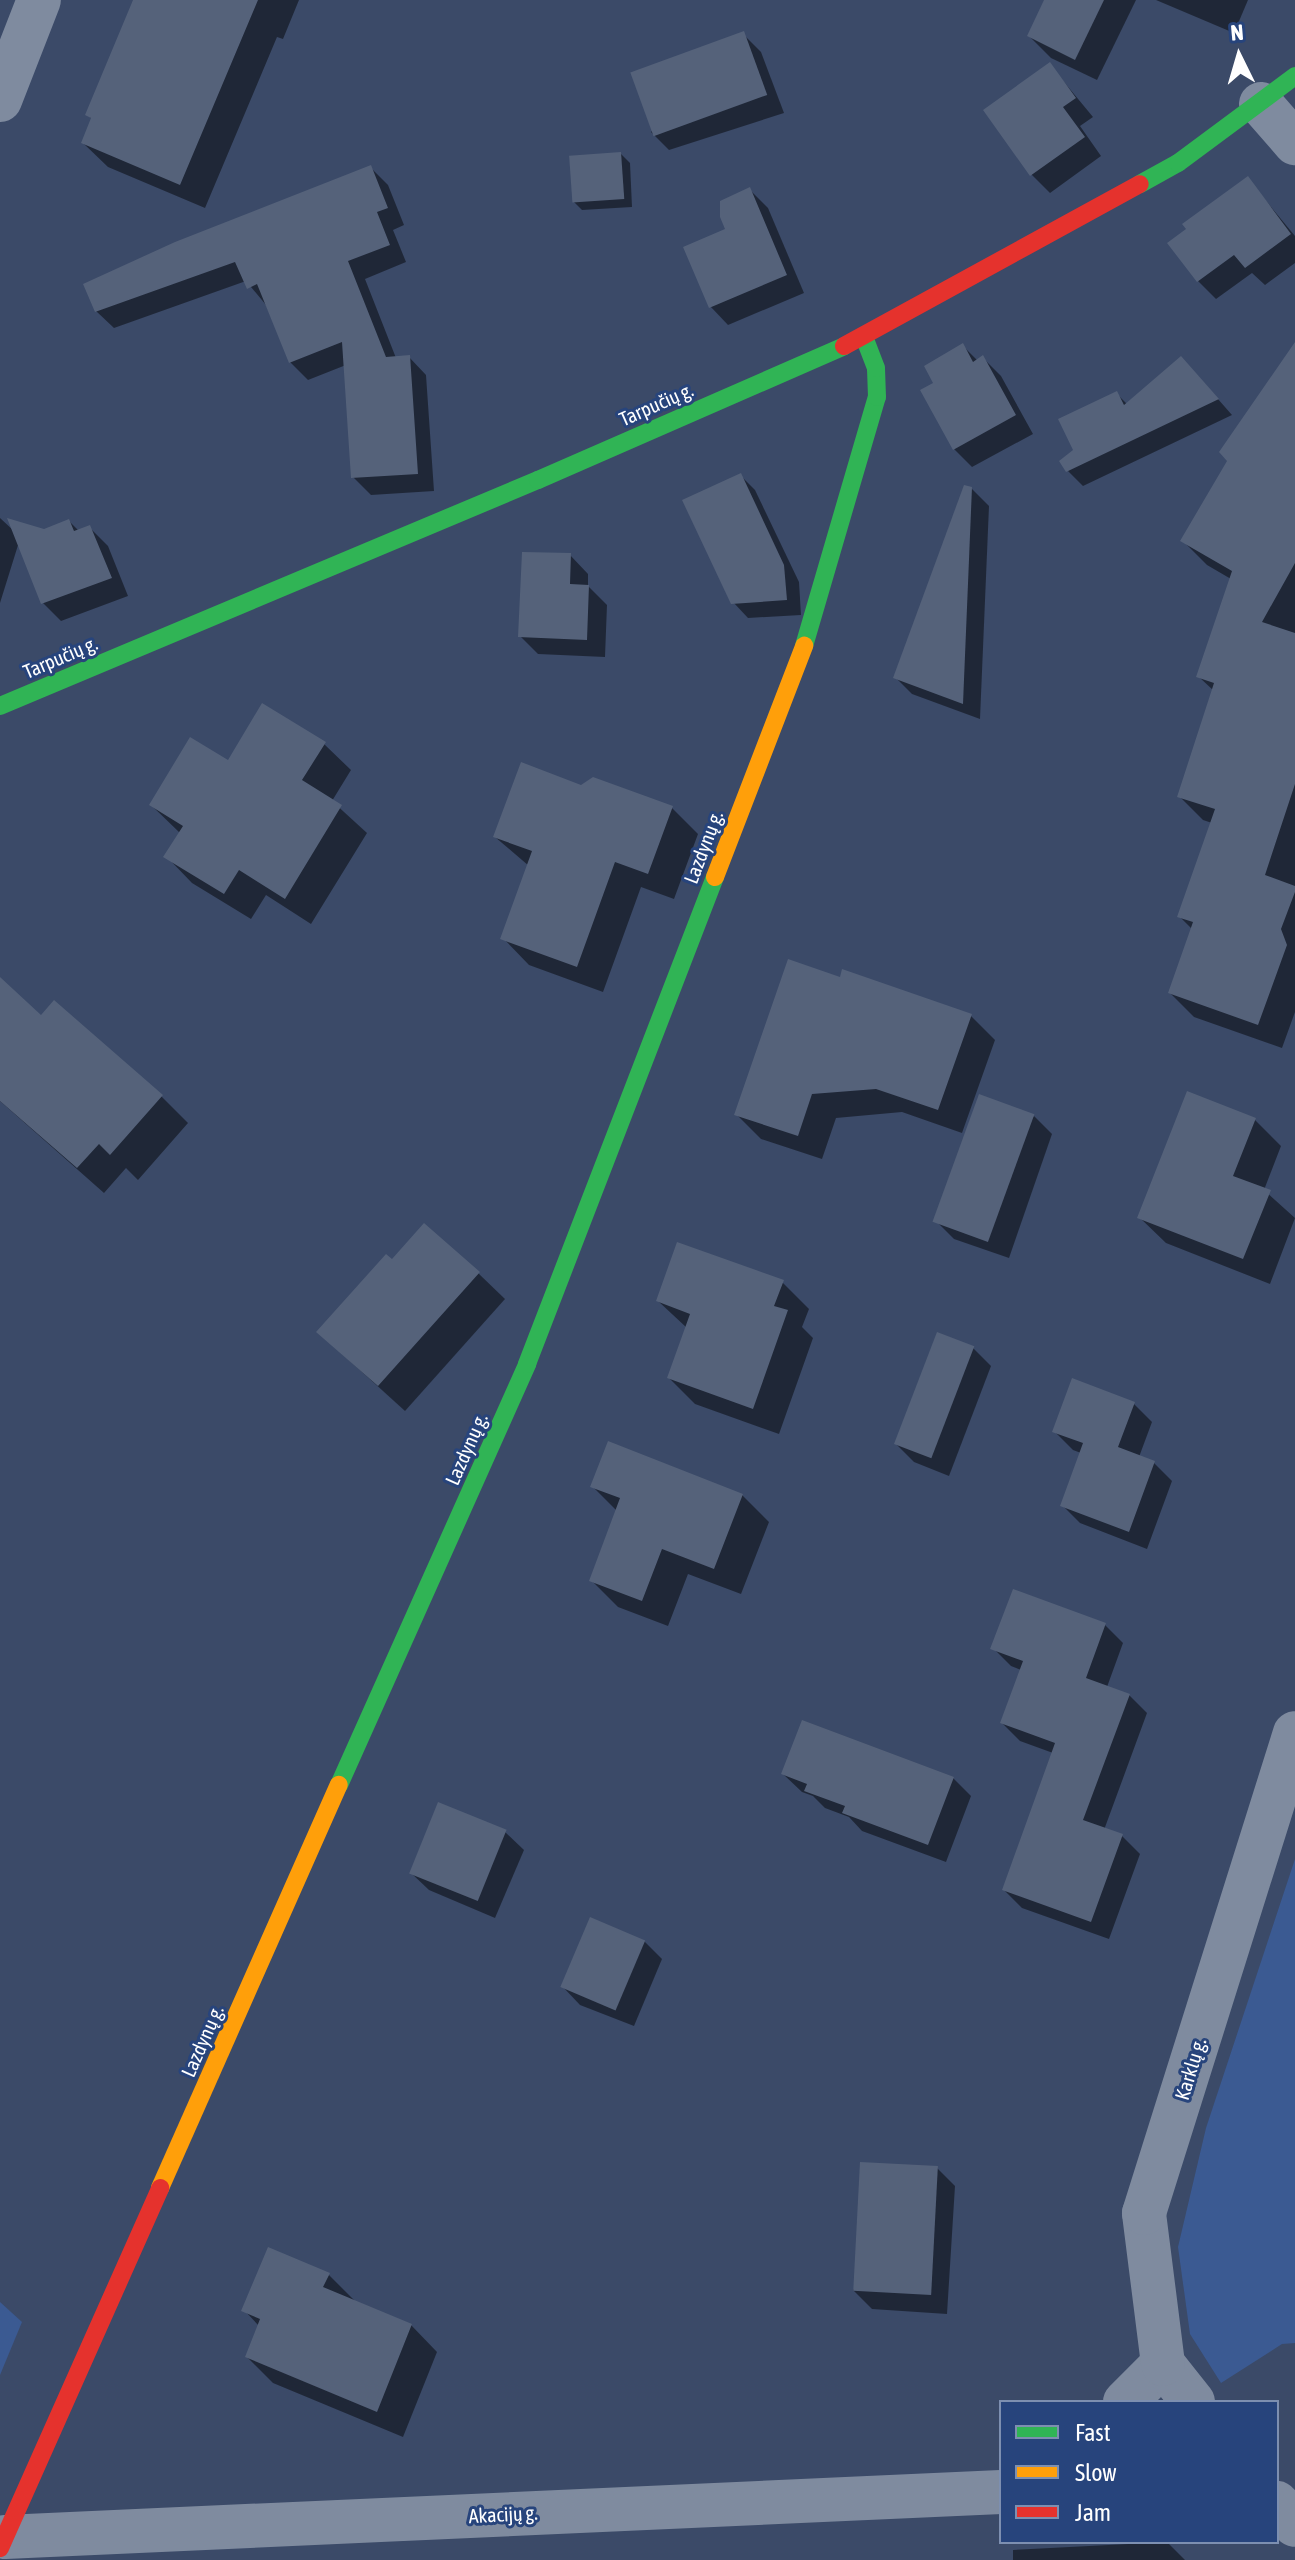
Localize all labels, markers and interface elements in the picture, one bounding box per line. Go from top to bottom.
north arrow [1199,16,1279,96]
text: N [1229,19,1245,46]
street label: Tarpučių g. [615,377,697,431]
street label: Tarpučių g. [19,631,101,683]
street label: Lazdynų g. [678,807,728,887]
street label: Lazdynų g. [440,1409,492,1489]
street label: Lazdynų g. [176,2001,228,2081]
street label: Karklų g. [1169,2035,1211,2103]
legend [999,2400,1279,2544]
text: Fast [1075,2419,1111,2446]
text: Slow [1075,2459,1117,2486]
text: Jam [1075,2499,1111,2526]
street label: Akacijų g. [468,2500,538,2528]

